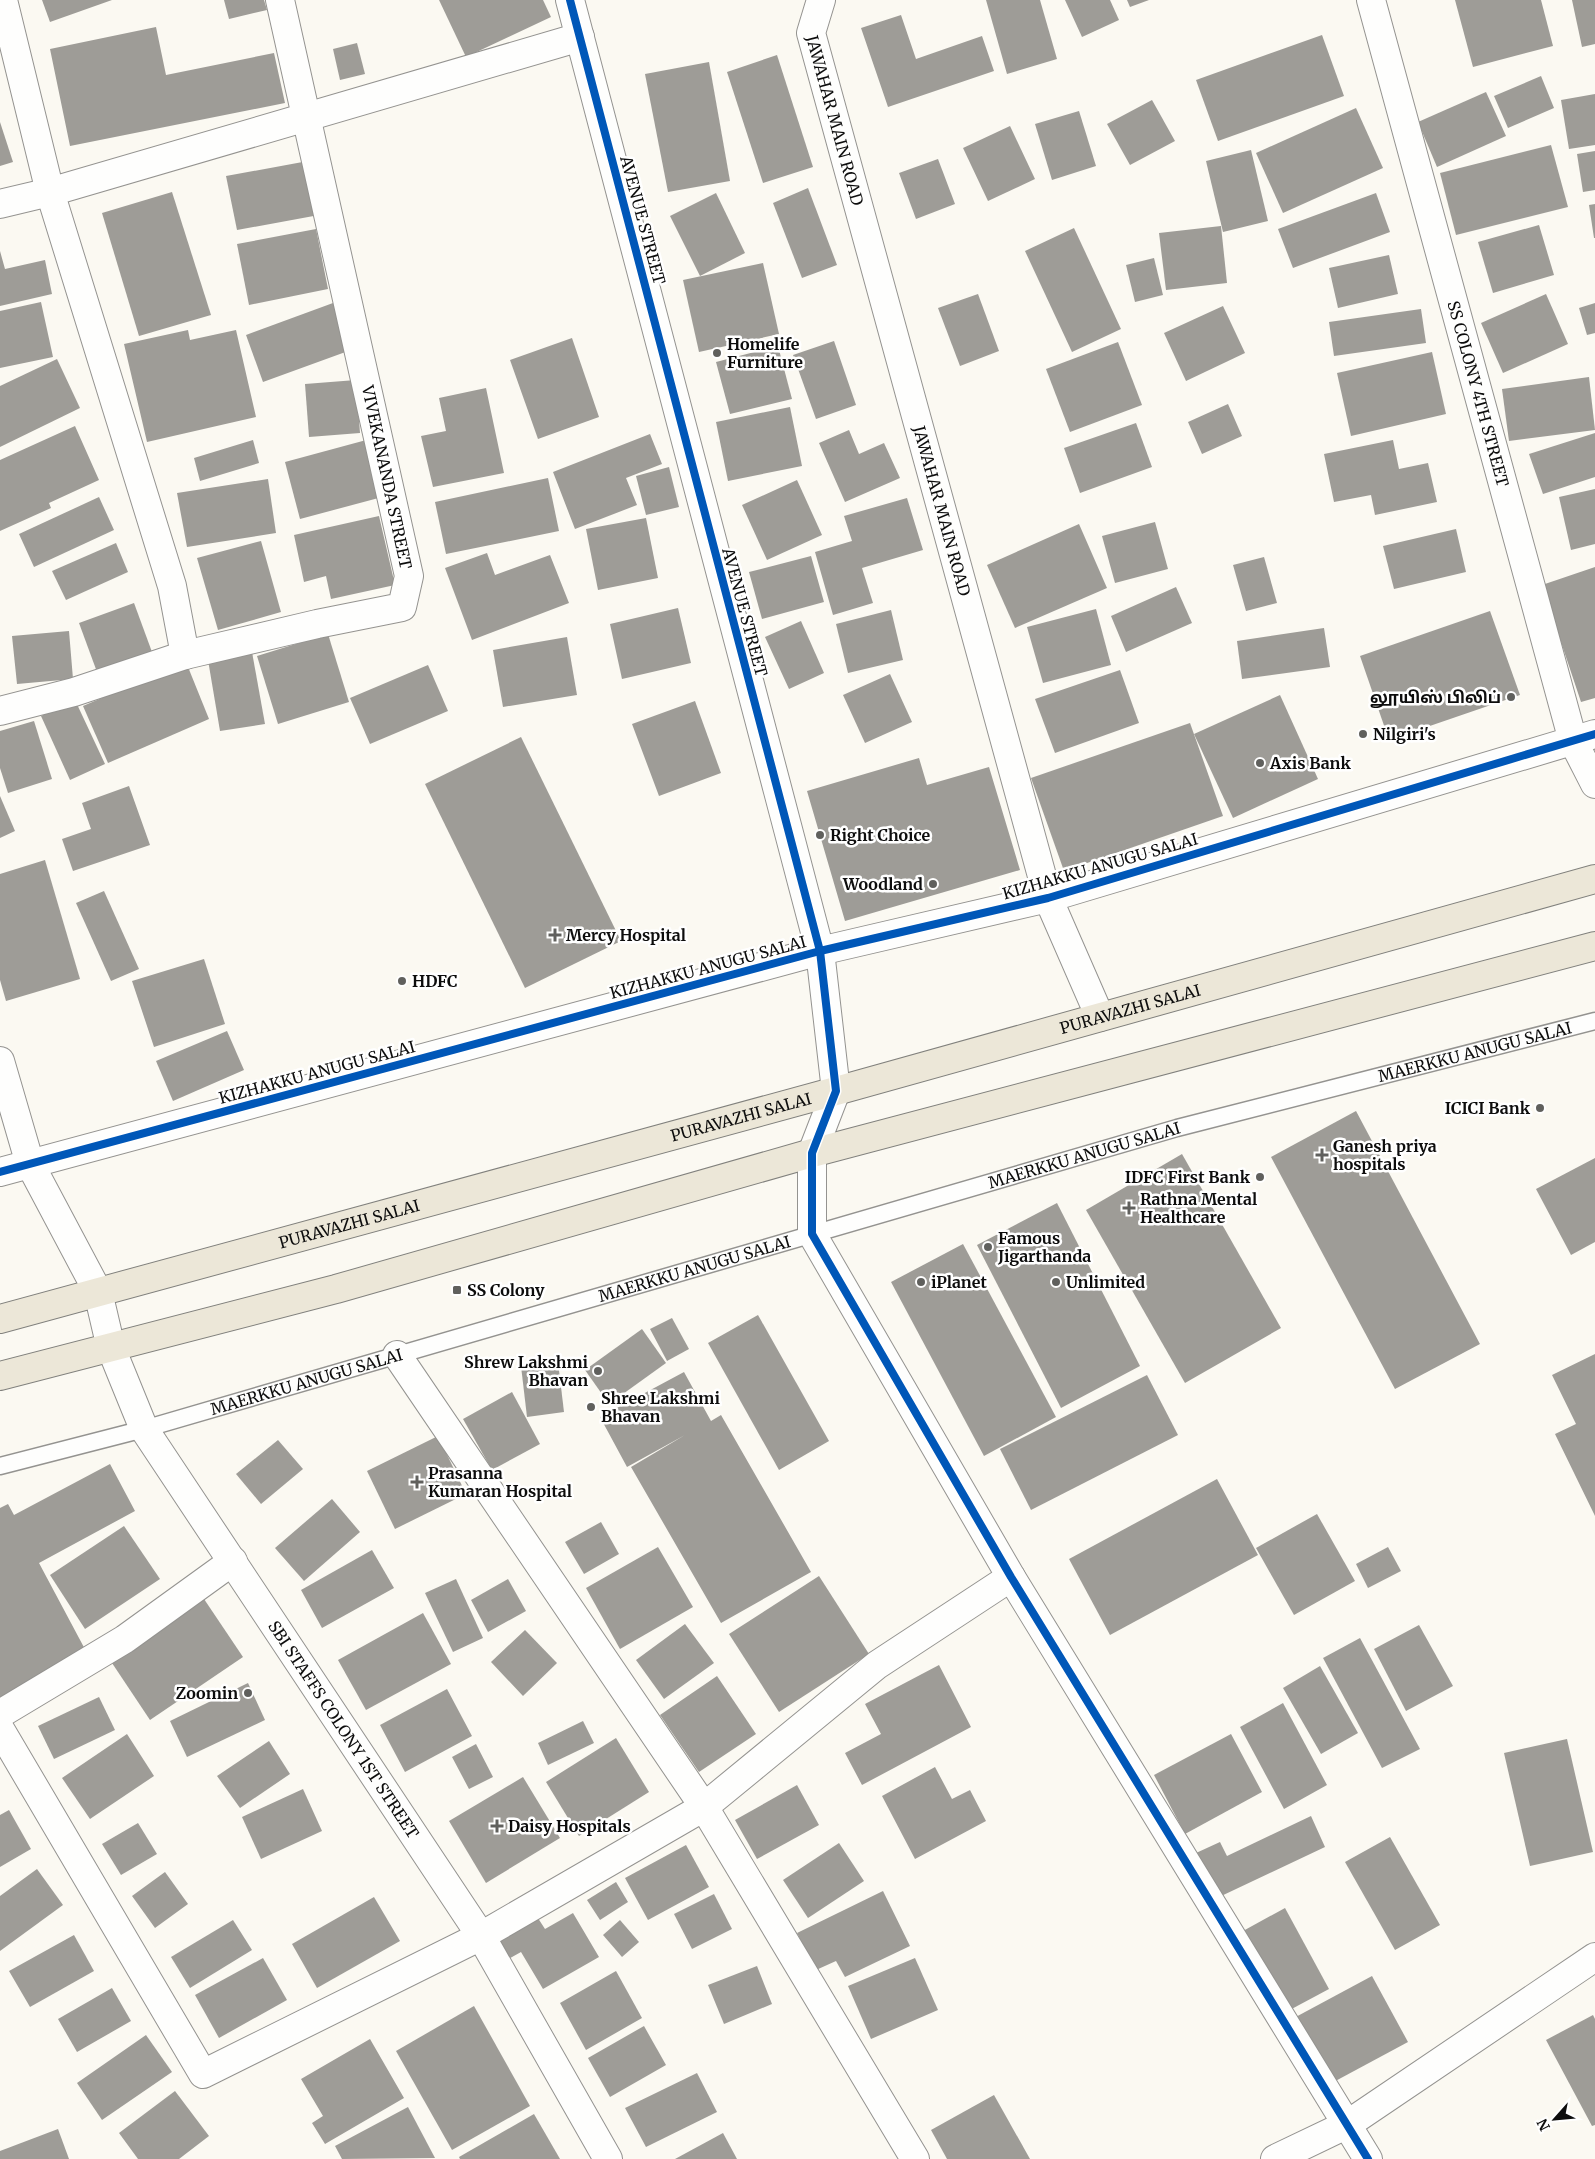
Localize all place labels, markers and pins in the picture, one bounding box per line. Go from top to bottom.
place label: Homelife Furniture [727,334,803,372]
marker: Homelife Furniture [711,347,723,359]
place label: லூயிஸ் பிலிப் [1370,687,1501,708]
marker: லூயிஸ் பிலிப் [1505,691,1517,703]
place label: Nilgiri's [1373,724,1436,744]
marker: Nilgiri's [1357,728,1369,740]
place label: Axis Bank [1269,753,1352,773]
marker: Axis Bank [1254,757,1266,769]
place label: Right Choice [830,825,931,845]
marker: Right Choice [814,829,826,841]
place label: Woodland [842,874,923,894]
marker: Woodland [927,878,939,890]
place label: Mercy Hospital [566,925,686,945]
marker: Mercy Hospital [548,928,562,942]
place label: HDFC [412,971,458,991]
marker: HDFC [396,975,408,987]
place label: ICICI Bank [1445,1098,1531,1118]
marker: ICICI Bank [1534,1102,1546,1114]
place label: Ganesh priya hospitals [1333,1136,1437,1174]
marker: Ganesh priya hospitals [1315,1148,1329,1162]
place label: IDFC First Bank [1125,1167,1251,1187]
marker: IDFC First Bank [1254,1171,1266,1183]
place label: Rathna Mental Healthcare [1140,1189,1257,1227]
marker: Rathna Mental Healthcare [1122,1201,1136,1215]
place label: Famous Jigarthanda [997,1228,1091,1266]
marker: Famous Jigarthanda [982,1241,994,1253]
place label: iPlanet [931,1272,987,1292]
place label: Unlimited [1066,1272,1145,1292]
marker: iPlanet [915,1276,927,1288]
marker: Unlimited [1050,1276,1062,1288]
place label: SS Colony [467,1280,545,1300]
marker: SS Colony [451,1284,463,1296]
place label: Shrew Lakshmi Bhavan [464,1352,589,1390]
marker: Shrew Lakshmi Bhavan [592,1365,604,1377]
place label: Shree Lakshmi Bhavan [601,1388,720,1426]
marker: Shree Lakshmi Bhavan [585,1401,597,1413]
place label: Prasanna Kumaran Hospital [428,1463,572,1501]
marker: Prasanna Kumaran Hospital [410,1475,424,1489]
place label: Zoomin [176,1683,238,1703]
marker: Zoomin [242,1687,254,1699]
place label: Daisy Hospitals [508,1816,631,1836]
marker: Daisy Hospitals [490,1819,504,1833]

